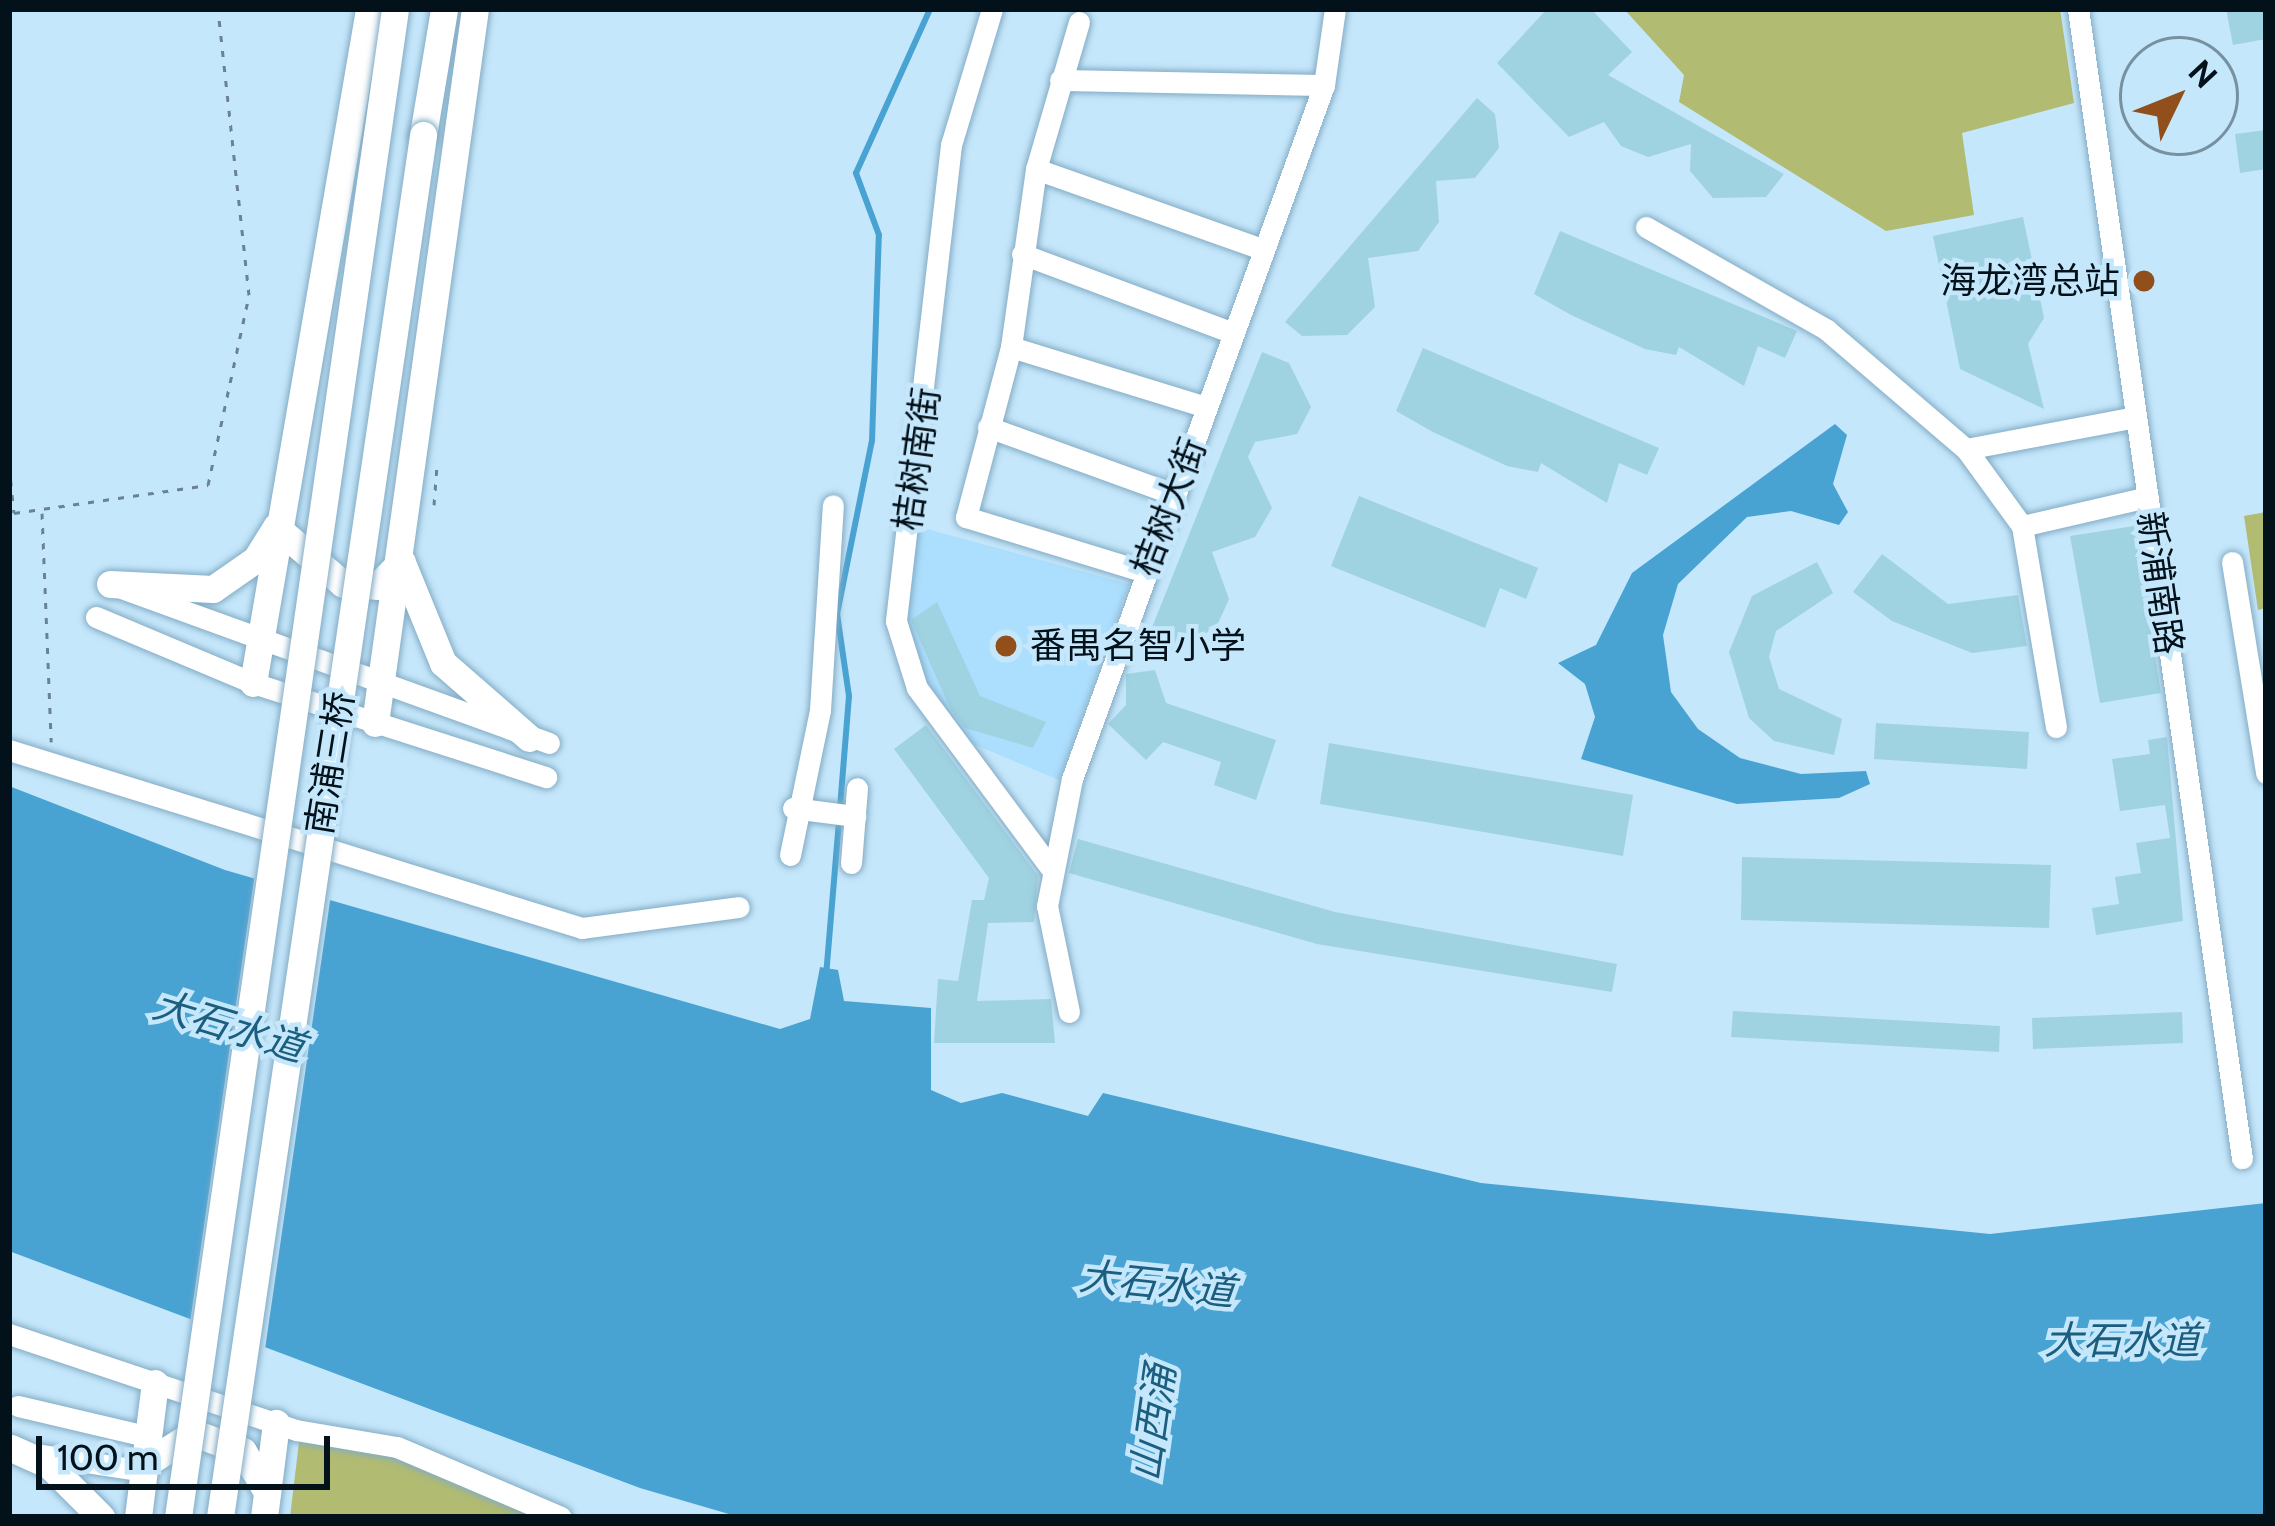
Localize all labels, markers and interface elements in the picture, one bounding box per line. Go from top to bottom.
north arrow [2119,36,2239,156]
text: N [2181,51,2226,96]
place label: 海龙湾总站 [1940,259,2120,303]
marker: 海龙湾总站 [2131,268,2157,294]
street label: 桔树南街 [886,385,948,533]
street label: 桔树大街 [1123,432,1215,582]
street label: 新浦南路 [2129,509,2191,657]
place label: 番禺名智小学 [1030,624,1246,668]
marker: 番禺名智小学 [993,633,1019,659]
street label: 南浦三桥 [297,689,363,837]
water label: 大石水道 [148,981,310,1071]
water label: 大石水道 [1077,1253,1237,1315]
water label: 大石水道 [2044,1317,2200,1363]
water label: 山西涌 [1122,1362,1184,1484]
scale bar [42,1412,336,1486]
text: 100 m [57,1435,159,1479]

